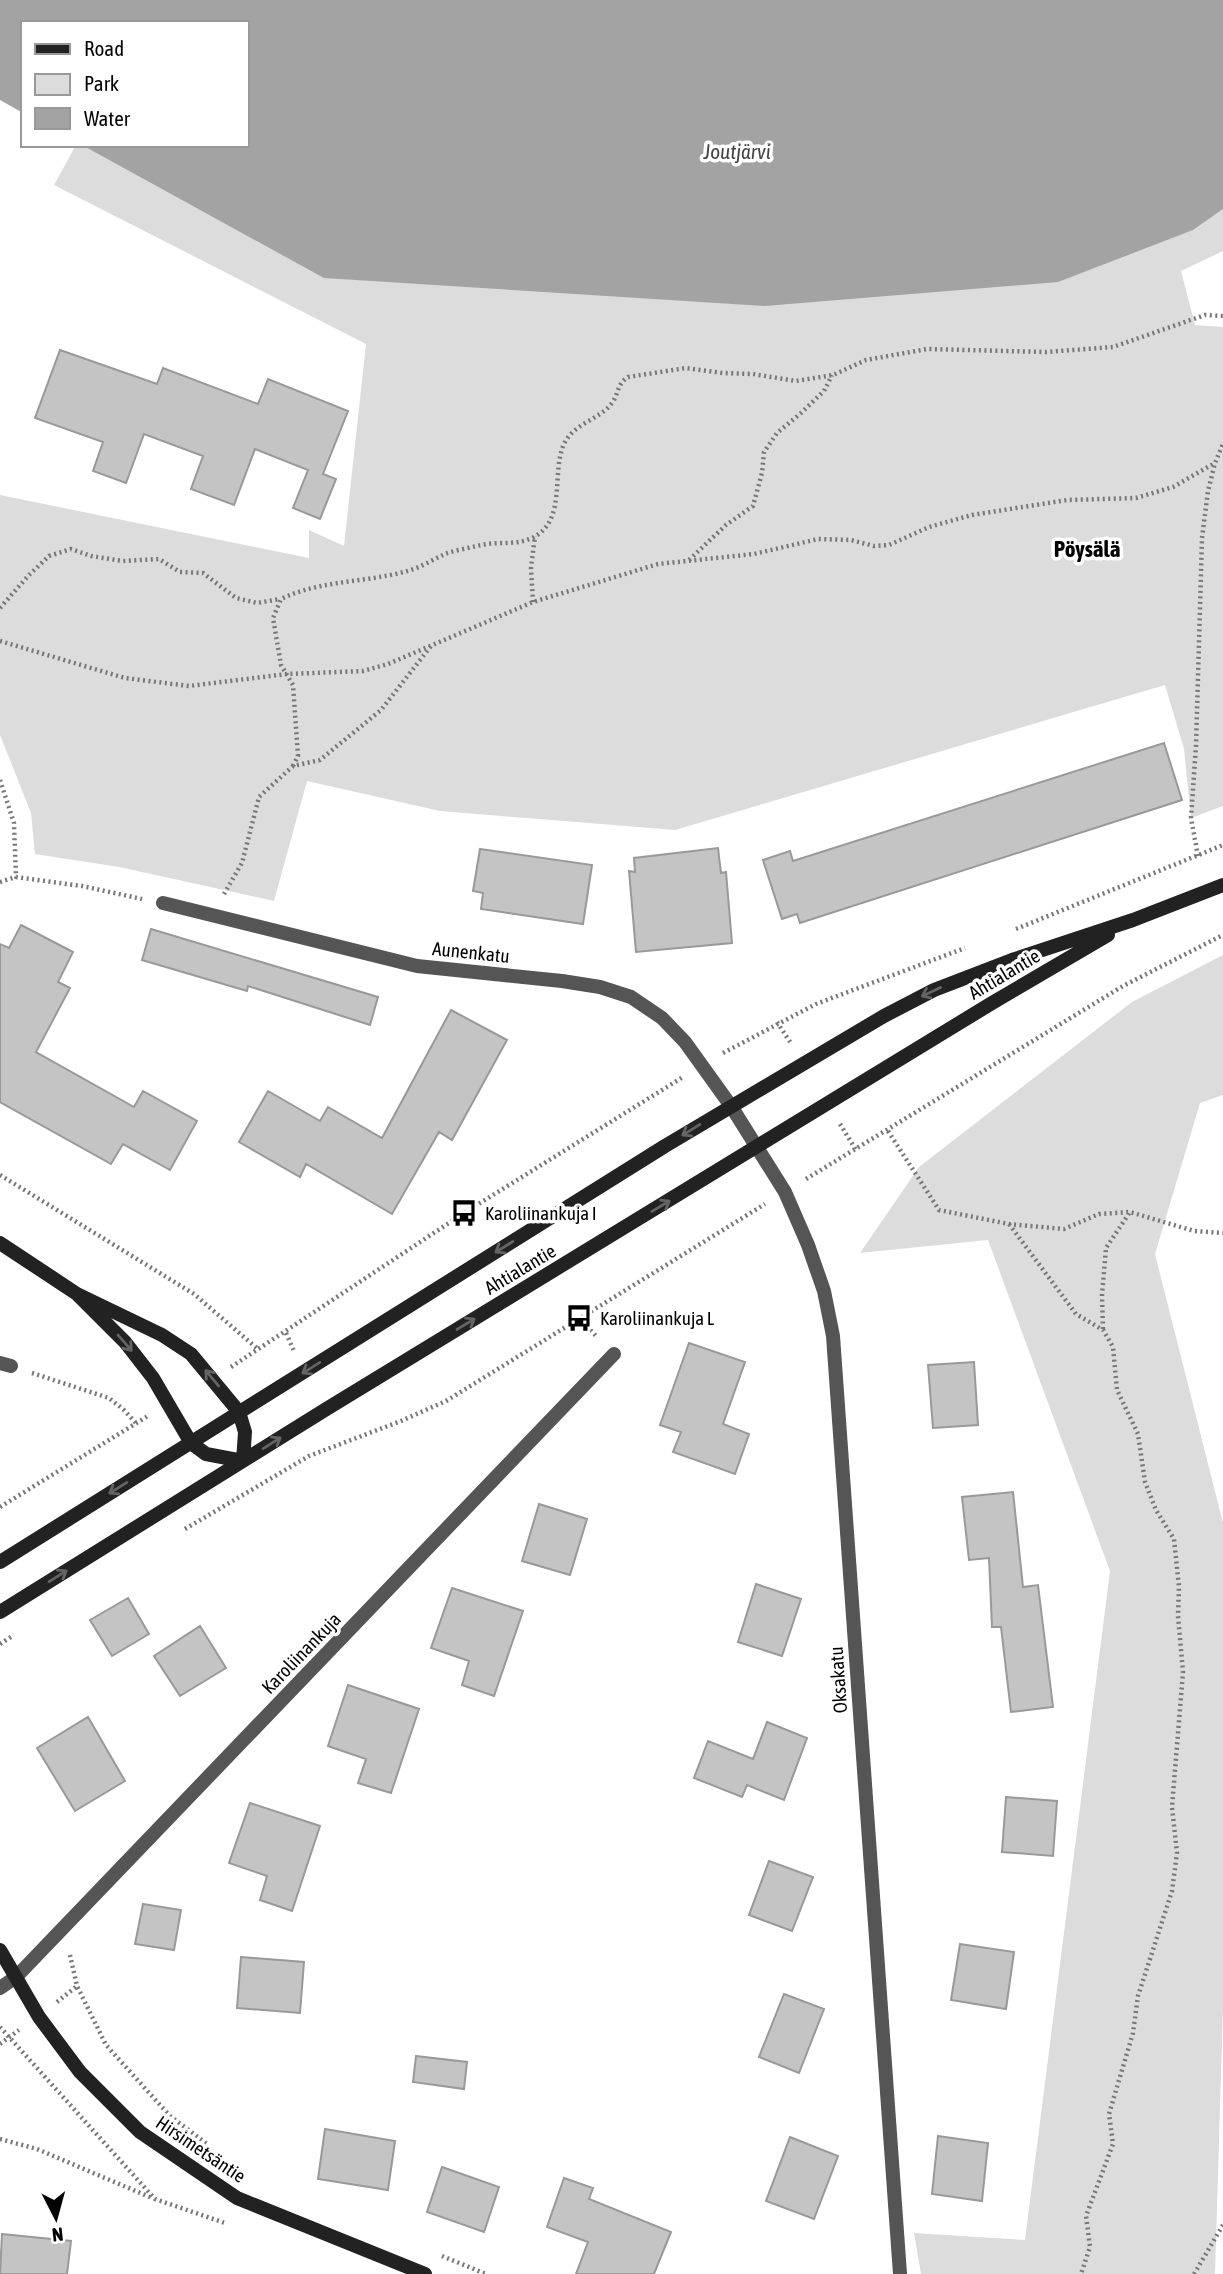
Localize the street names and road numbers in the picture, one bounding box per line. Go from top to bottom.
street label: Aunenkatu [431,937,511,967]
street label: Ahtialantie [965,944,1043,1004]
street label: Ahtialantie [481,1239,559,1299]
street label: Karoliinankuja [257,1608,345,1698]
street label: Oksakatu [825,1646,851,1714]
street label: Hirsimetsäntie [152,2111,250,2187]

